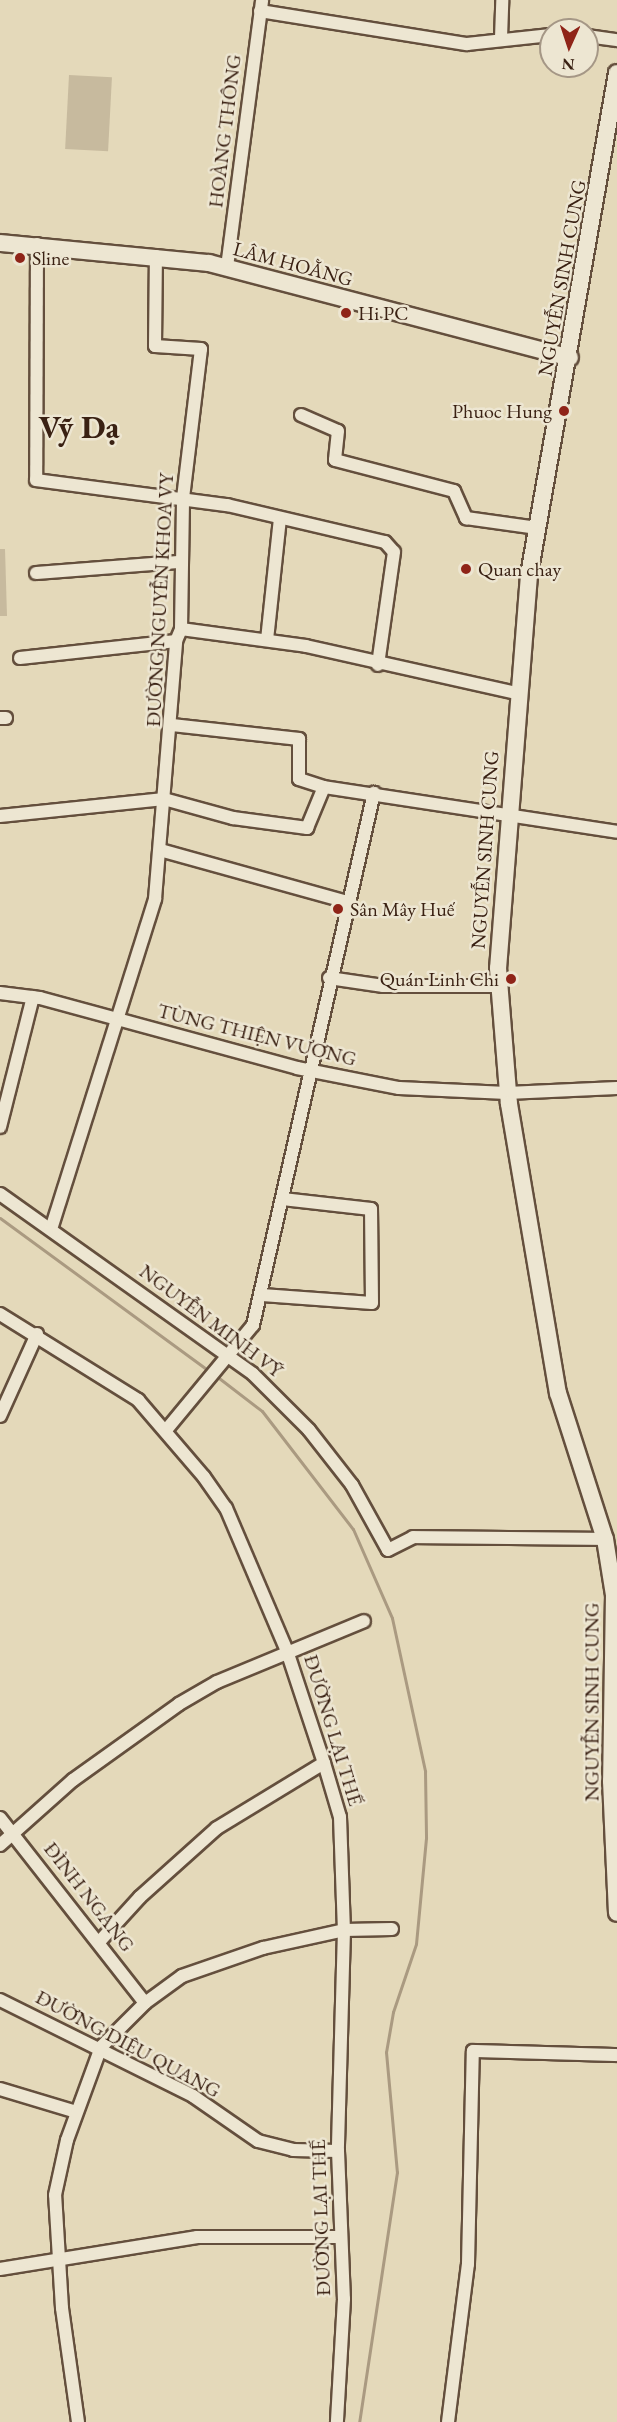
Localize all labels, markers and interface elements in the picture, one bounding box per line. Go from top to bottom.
north arrow [539,18,599,78]
street label: HOÀNG THÔNG [204,53,246,209]
text: N [561,54,575,75]
street label: NGUYỄN SINH CUNG [533,178,591,378]
street label: LÂM HOẰNG [231,237,355,291]
place label: Sline [32,246,69,270]
marker: Sline [13,251,27,265]
place label: Hi PC [358,301,408,325]
marker: Hi PC [339,306,353,320]
place label: Phuoc Hung [452,399,552,423]
marker: Phuoc Hung [557,404,571,418]
district label: Vỹ Dạ [39,408,119,446]
street label: ĐƯỜNG NGUYỄN KHOA VY [141,472,179,728]
place label: Quan chay [478,557,561,581]
marker: Quan chay [459,562,473,576]
street label: NGUYỄN SINH CUNG [466,750,504,950]
place label: Sân Mây Huế [350,897,455,921]
marker: Sân Mây Huế [331,902,345,916]
place label: Quán Linh Chi [380,967,499,991]
marker: Quán Linh Chi [504,972,518,986]
street label: TÙNG THIỆN VƯƠNG [155,999,359,1071]
street label: NGUYỄN MINH VỸ [135,1259,287,1383]
street label: NGUYỄN SINH CUNG [580,1603,604,1801]
street label: ĐƯỜNG LẠI THẾ [299,1652,367,1808]
street label: ĐÌNH NGANG [39,1837,139,1957]
street label: ĐƯỜNG DIỆU QUANG [32,1985,224,2103]
street label: ĐƯỜNG LẠI THẾ [306,2140,336,2296]

